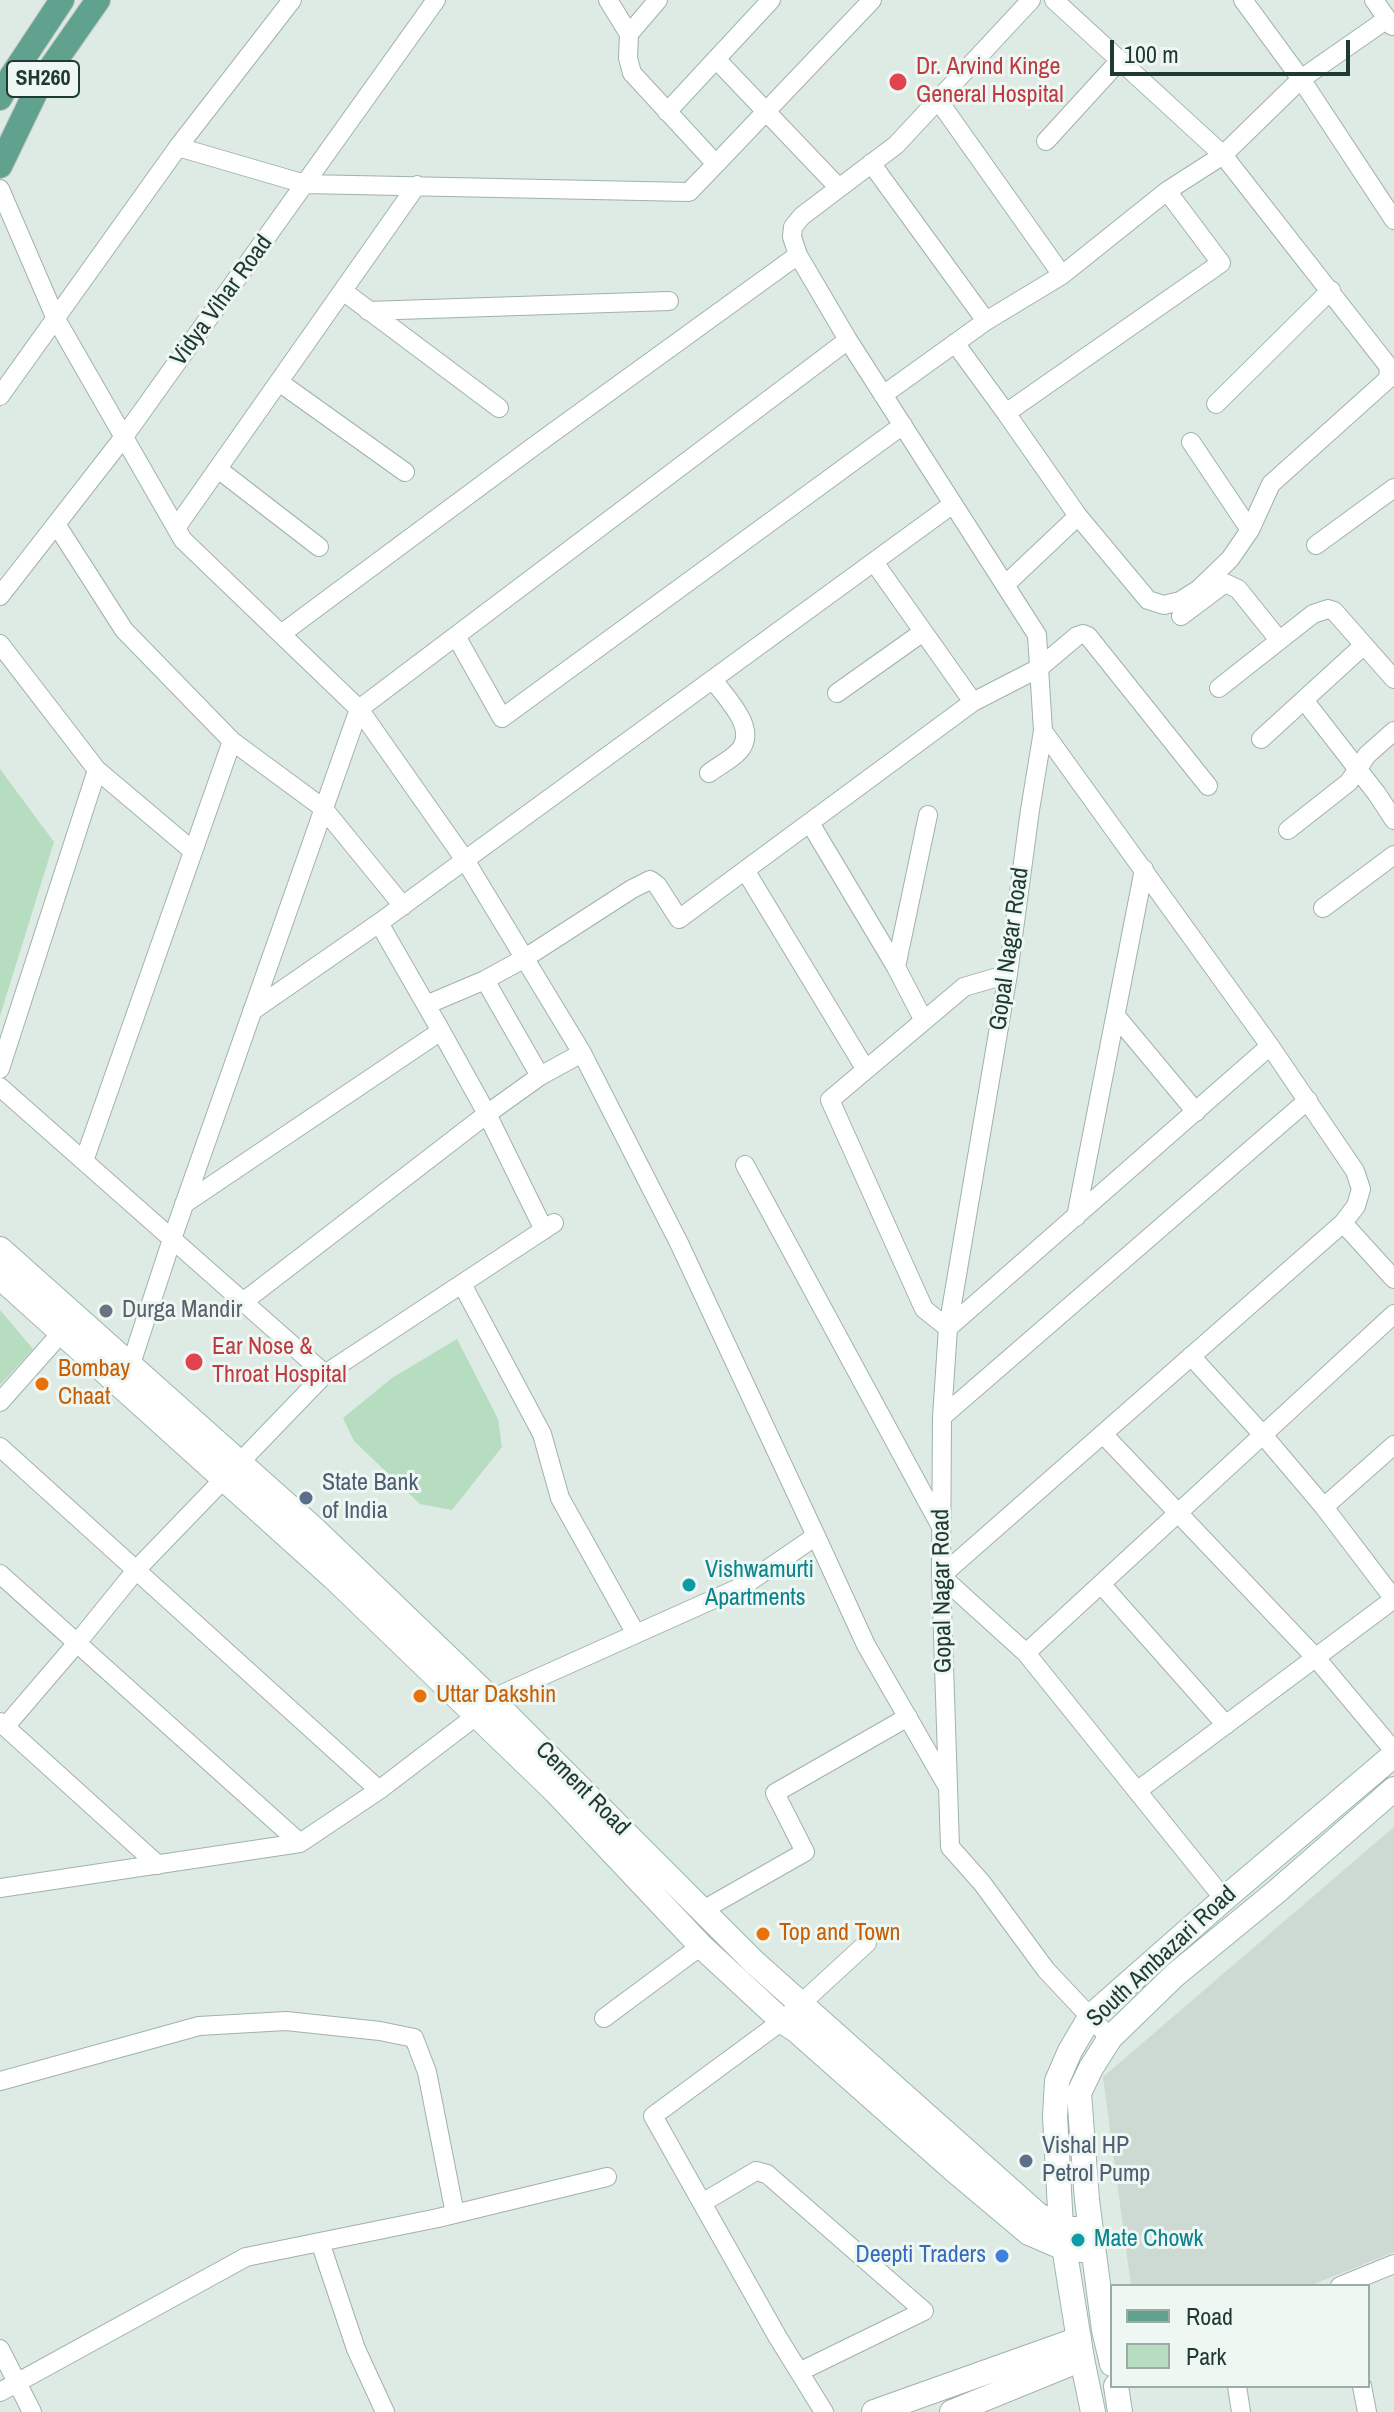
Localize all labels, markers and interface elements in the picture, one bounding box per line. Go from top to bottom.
scale bar [1114,24,1354,74]
text: 100 m [1124,38,1179,70]
place label: Dr. Arvind Kinge General Hospital [916,54,1064,110]
road number: SH260 [7,61,79,97]
marker: Dr. Arvind Kinge General Hospital [887,71,909,93]
street label: Vidya Vihar Road [165,230,279,372]
street label: Gopal Nagar Road [984,866,1036,1032]
place label: Durga Mandir [122,1297,242,1325]
marker: Durga Mandir [97,1302,115,1320]
place label: Ear Nose & Throat Hospital [212,1334,347,1390]
marker: Ear Nose & Throat Hospital [183,1351,205,1373]
place label: Bombay Chaat [58,1356,130,1412]
marker: Bombay Chaat [33,1375,51,1393]
place label: State Bank of India [322,1470,418,1526]
marker: State Bank of India [297,1489,315,1507]
street label: Gopal Nagar Road [927,1509,959,1673]
place label: Vishwamurti Apartments [705,1557,814,1613]
marker: Vishwamurti Apartments [680,1576,698,1594]
place label: Uttar Dakshin [436,1682,556,1710]
marker: Uttar Dakshin [411,1687,429,1705]
street label: Cement Road [529,1736,635,1842]
street label: South Ambazari Road [1081,1880,1243,2034]
place label: Top and Town [779,1920,900,1948]
marker: Top and Town [754,1925,772,1943]
place label: Vishal HP Petrol Pump [1042,2133,1150,2189]
marker: Vishal HP Petrol Pump [1017,2152,1035,2170]
place label: Mate Chowk [1094,2226,1203,2254]
marker: Mate Chowk [1069,2231,1087,2249]
place label: Deepti Traders [855,2242,986,2270]
marker: Deepti Traders [993,2247,1011,2265]
legend [1110,2284,1370,2388]
text: Road [1186,2300,1233,2332]
text: Park [1186,2340,1226,2372]

